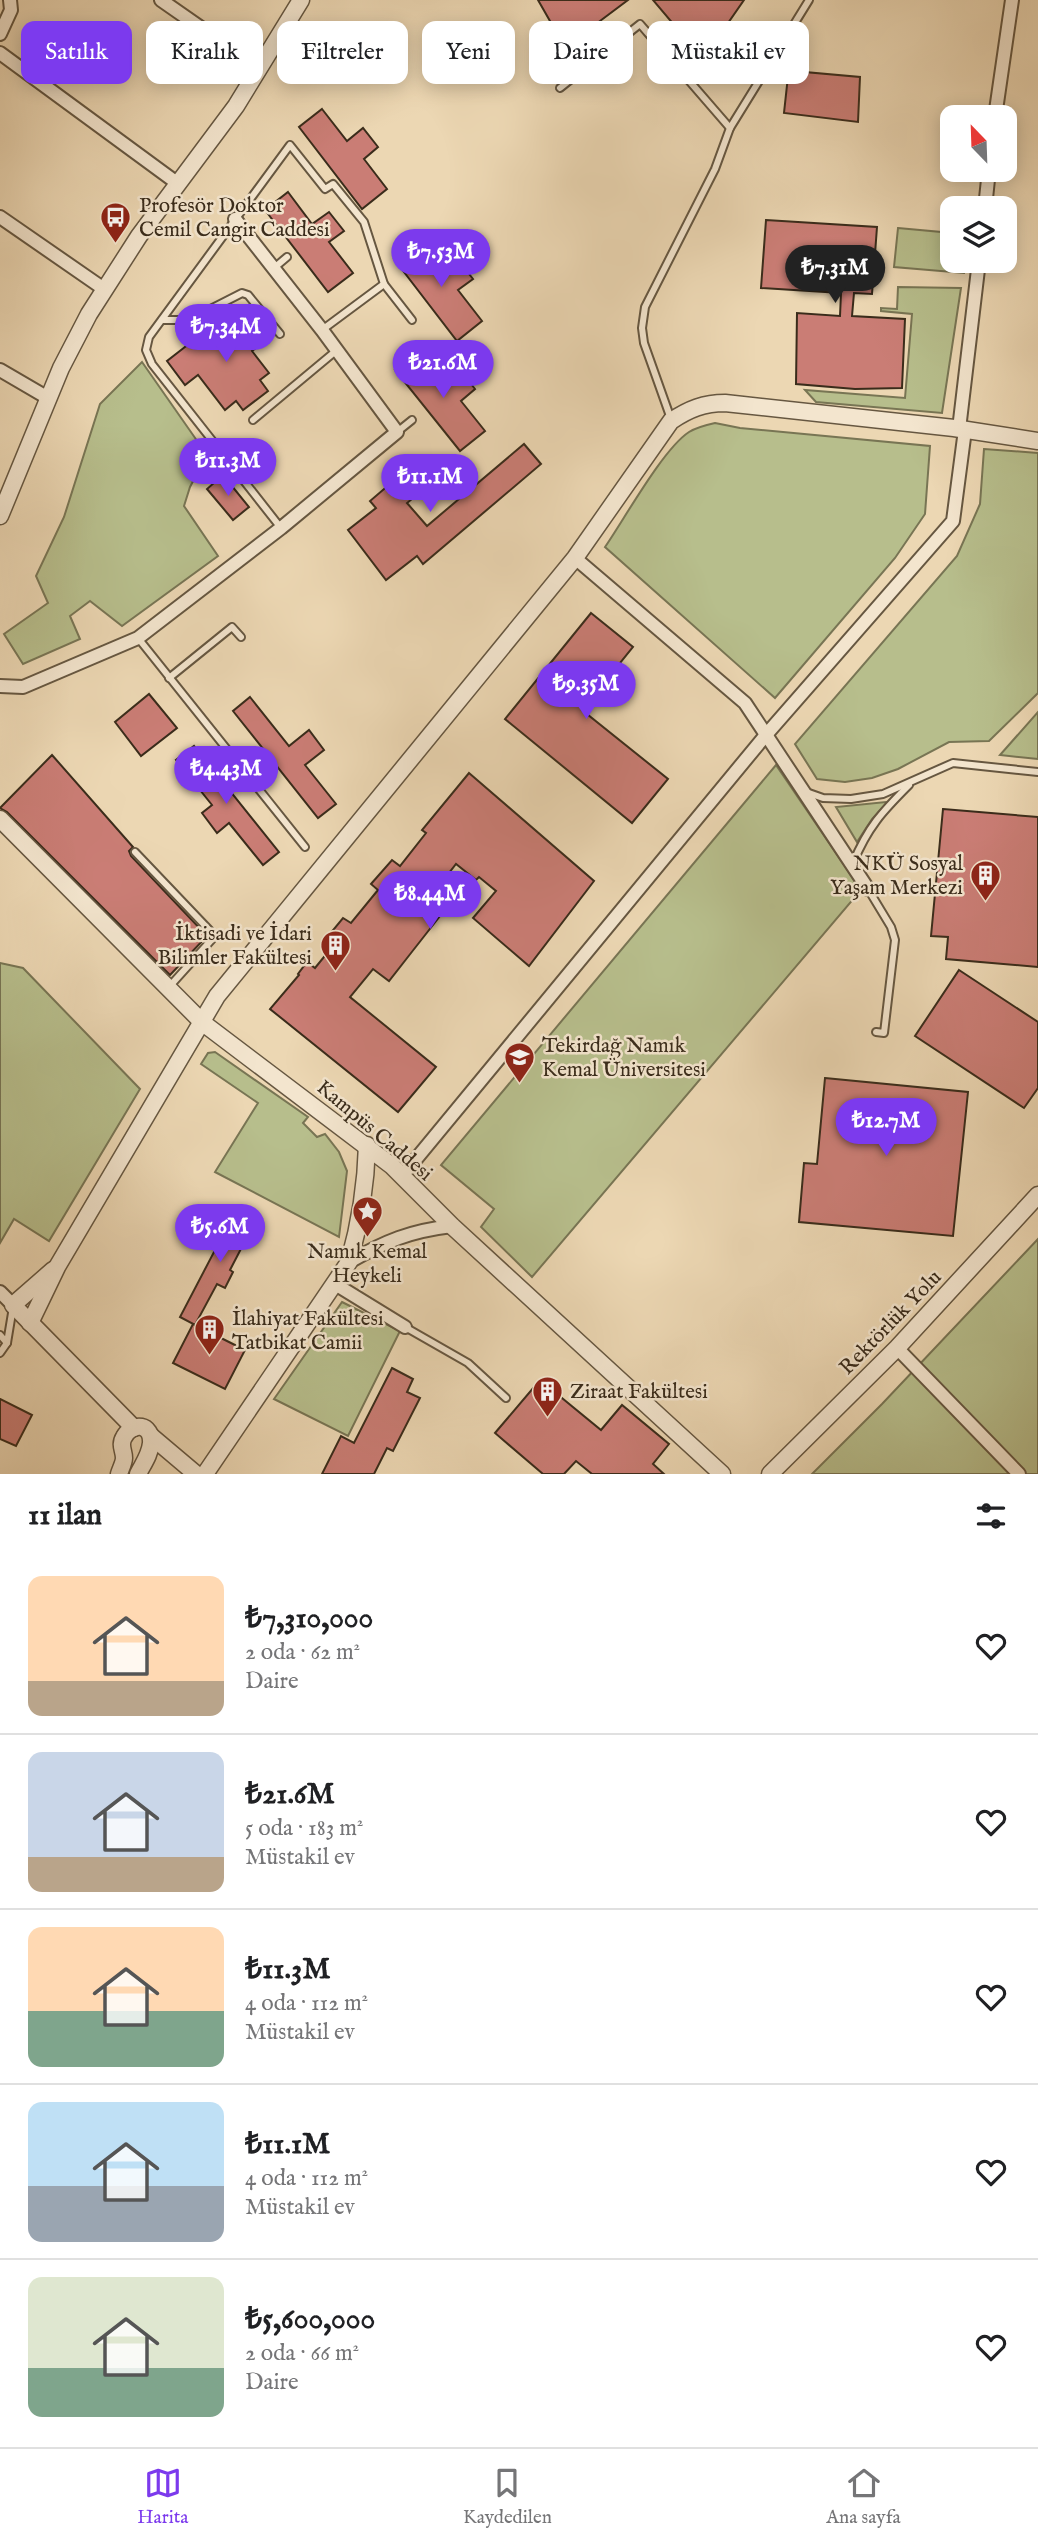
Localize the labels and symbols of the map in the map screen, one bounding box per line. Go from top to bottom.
north arrow [940,105,1017,182]
place label: Profesör Doktor Cemil Cangir Caddesi [139,193,330,244]
bus stop icon: Profesör Doktor Cemil Cangir Caddesi [99,200,133,244]
pin: ₺7.53M [384,230,498,289]
pin: ₺7.31M [778,246,892,305]
pin: ₺7.34M [169,304,283,364]
pin: ₺21.6M [386,340,500,400]
pin: ₺11.3M [171,438,285,498]
pin: ₺11.1M [373,454,487,514]
pin: ₺9.35M [529,662,643,721]
pin: ₺4.43M [169,746,283,806]
place label: NKÜ Sosyal Yaşam Merkezi [830,851,963,902]
building icon: NKÜ Sosyal Yaşam Merkezi [969,858,1003,902]
pin: ₺8.44M [373,872,487,931]
place label: İktisadi ve İdari Bilimler Fakültesi [157,921,312,972]
building icon: İktisadi ve İdari Bilimler Fakültesi [318,928,352,972]
place label: Tekirdağ Namık Kemal Üniversitesi [542,1033,706,1084]
school or university icon: Tekirdağ Namık Kemal Üniversitesi [502,1040,536,1084]
street label: Kampüs Caddesi [310,1075,438,1188]
pin: ₺12.7M [829,1098,943,1158]
place icon: Namık Kemal Heykeli [350,1194,384,1238]
pin: ₺5.6M [171,1204,269,1264]
place label: Namık Kemal Heykeli [307,1239,427,1290]
street label: Rektörlük Yolu [834,1265,948,1381]
place label: İlahiyat Fakültesi Tatbikat Camii [232,1306,384,1357]
building icon: İlahiyat Fakültesi Tatbikat Camii [192,1313,226,1357]
building icon: Ziraat Fakültesi [530,1374,564,1418]
place label: Ziraat Fakültesi [570,1379,708,1406]

